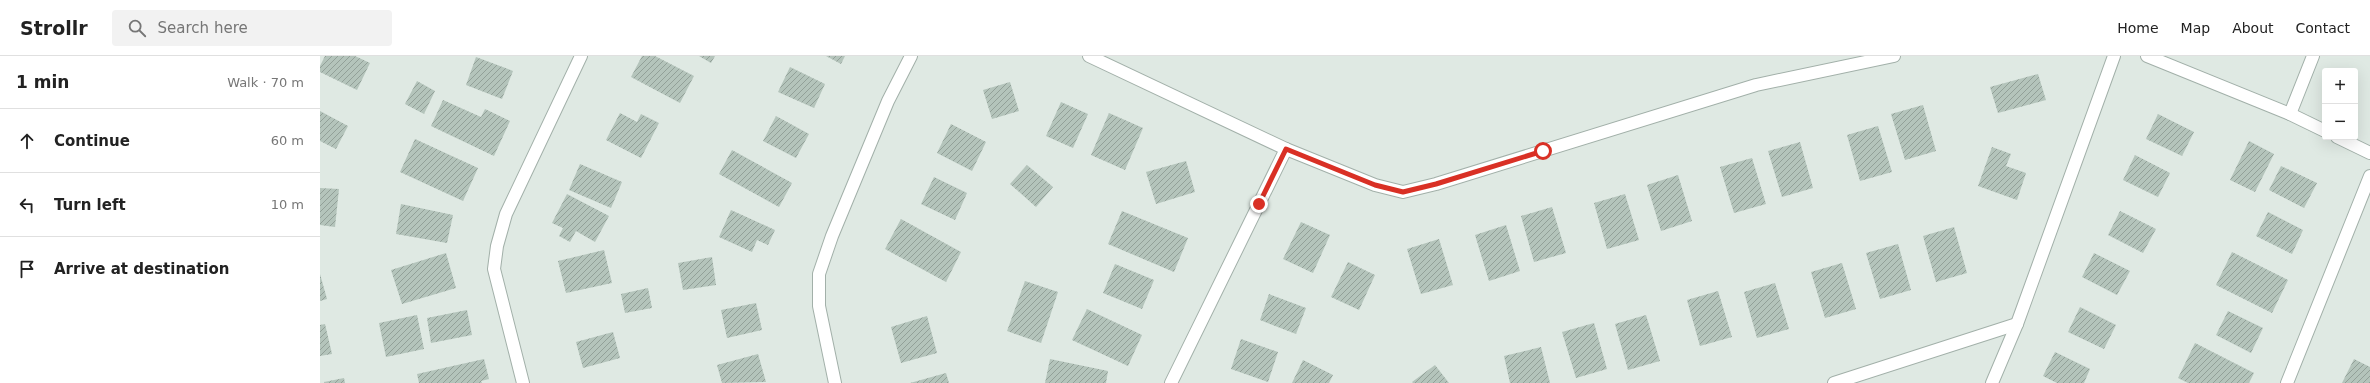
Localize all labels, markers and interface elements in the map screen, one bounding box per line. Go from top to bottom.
search box [112,10,392,46]
text: Strollr [20,17,88,39]
icon: search [126,17,148,39]
text: Search here [158,19,248,37]
text: Home [2117,20,2159,36]
text: Map [2181,20,2210,36]
text: About [2232,20,2274,36]
text: Contact [2296,20,2350,36]
map controls [2322,68,2358,140]
button: + [2322,68,2358,104]
text: 1 min [16,72,69,92]
text: Walk · 70 m [227,75,304,90]
button: − [2322,104,2358,140]
icon: ahead [16,130,38,152]
text: Continue [54,132,130,150]
text: 60 m [271,133,304,148]
route start [1534,142,1552,160]
icon: left [16,194,38,216]
route end [1250,195,1268,213]
text: Turn left [54,196,126,214]
text: 10 m [271,197,304,212]
icon: arrive [16,258,38,280]
text: Arrive at destination [54,260,229,278]

